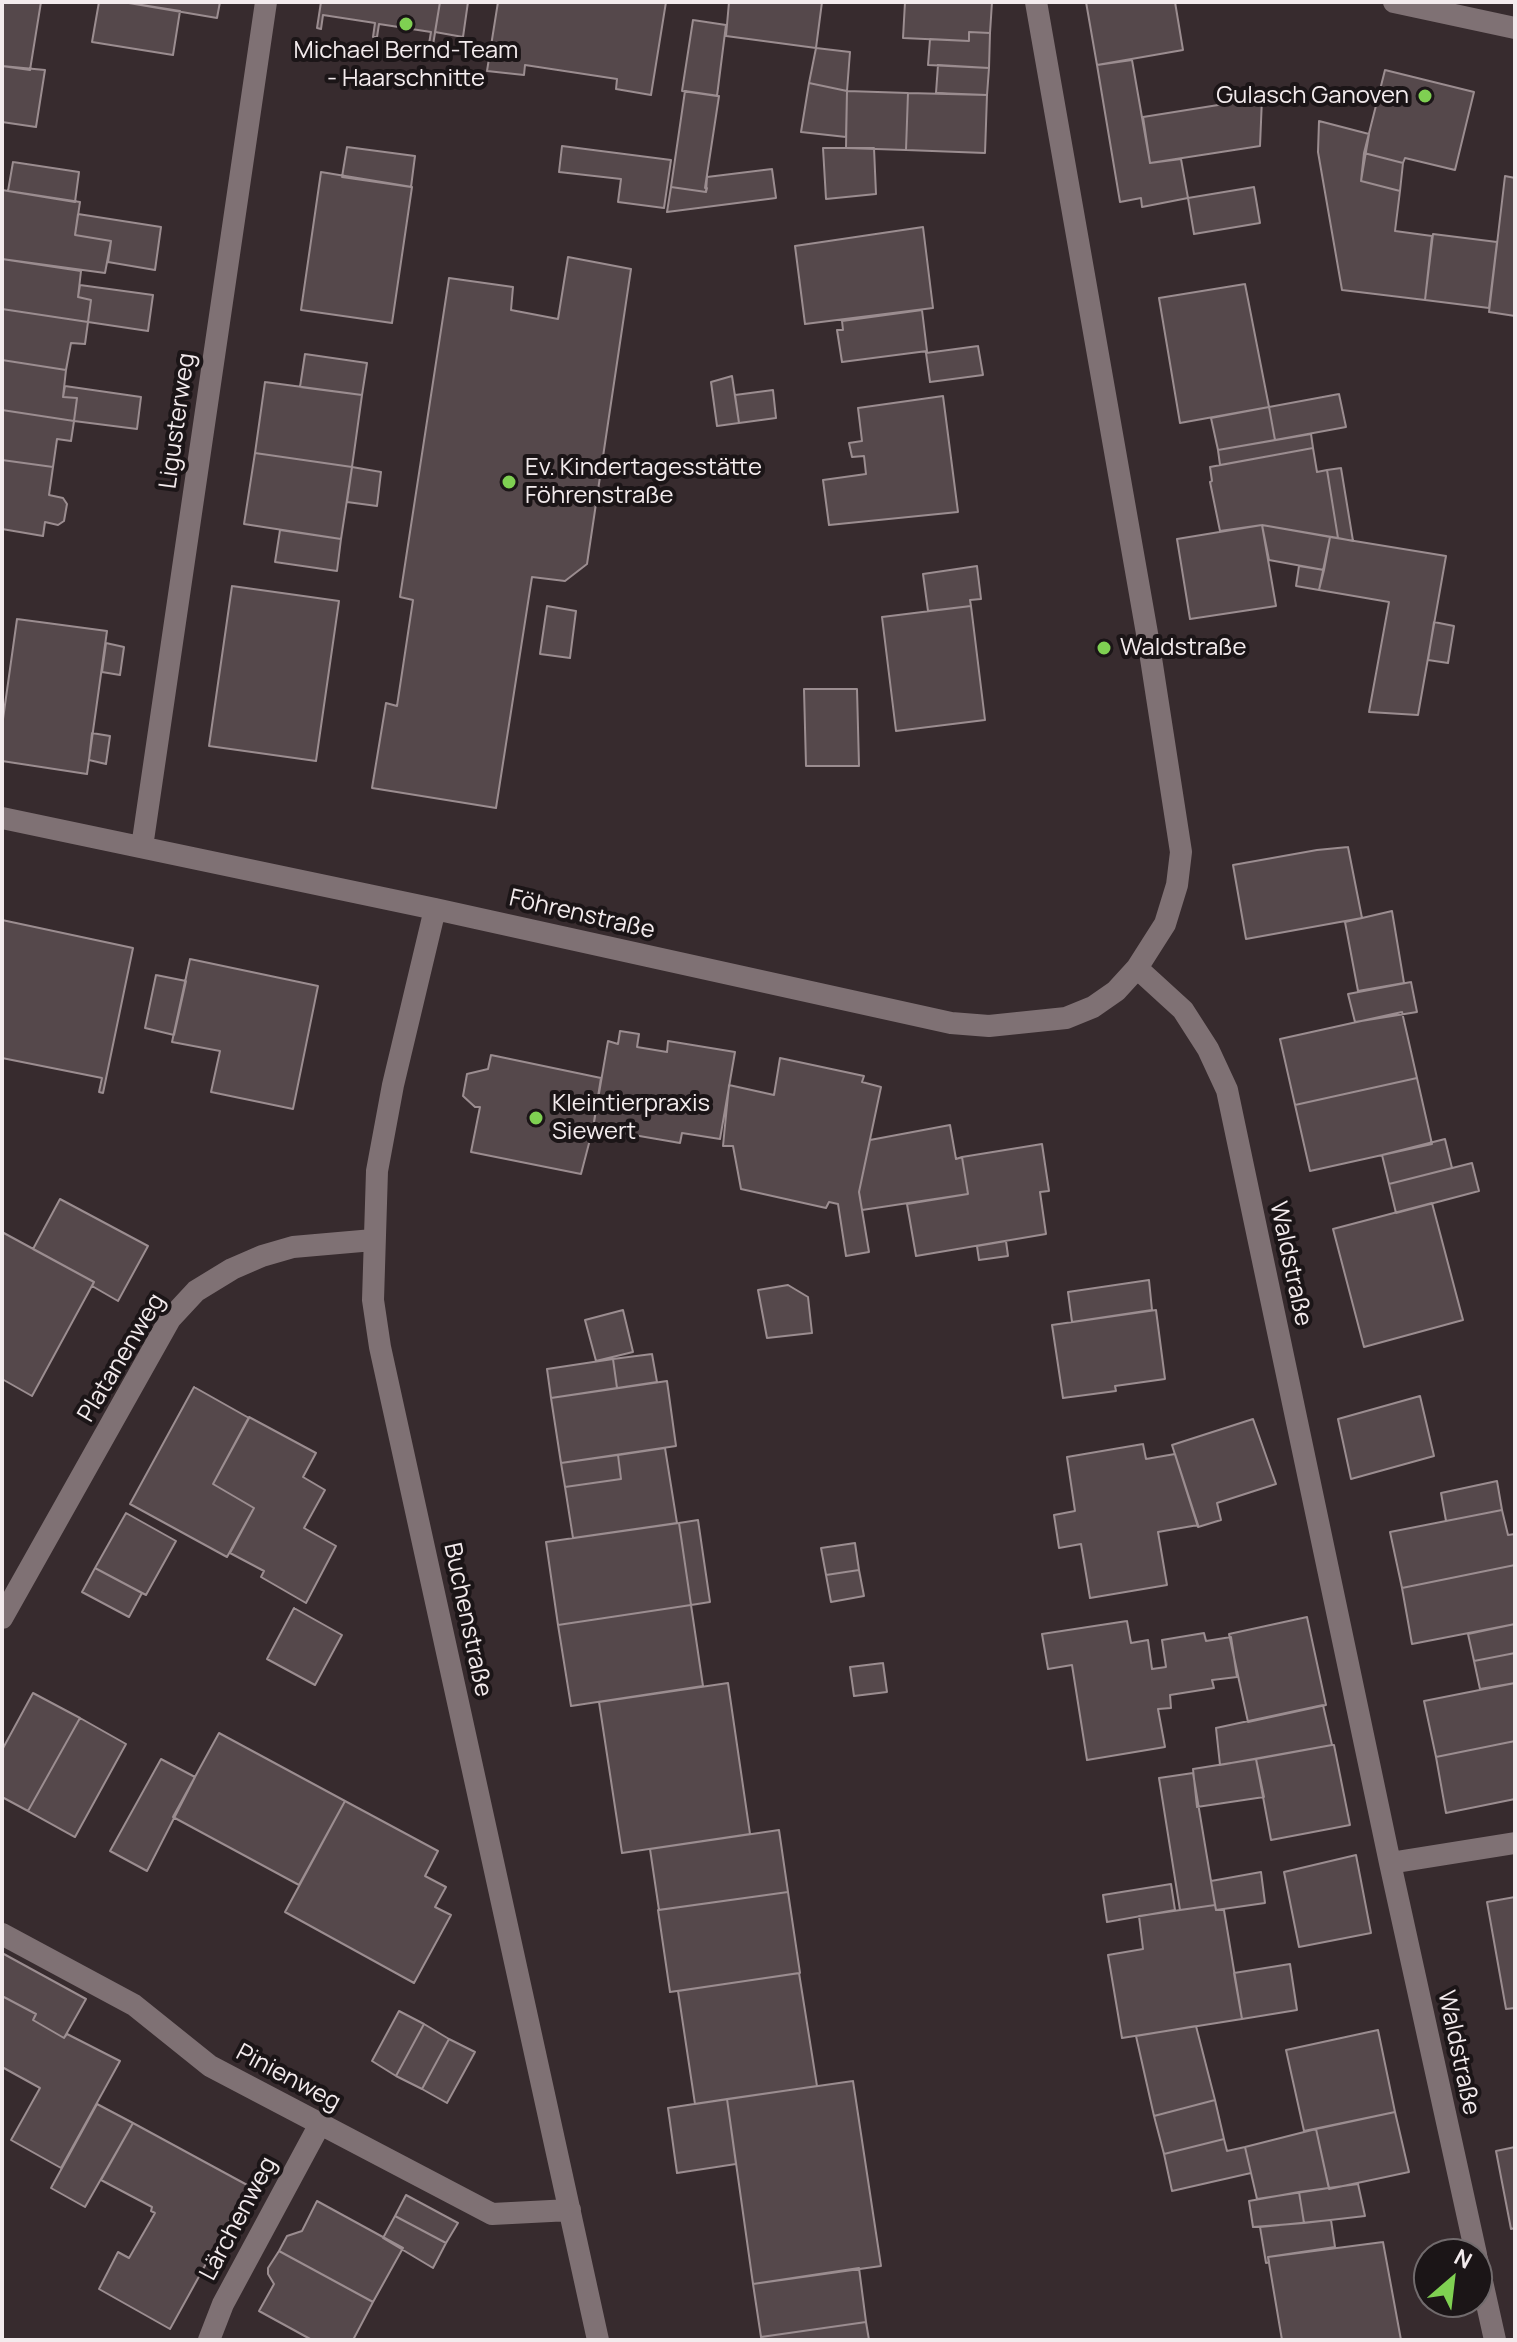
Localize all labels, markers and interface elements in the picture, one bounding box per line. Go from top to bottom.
marker: Michael Bernd-Team - Haarschnitte [397,15,415,33]
place label: Michael Bernd-Team - Haarschnitte [294,37,518,93]
place label: Gulasch Ganoven [1216,82,1409,110]
marker: Gulasch Ganoven [1416,87,1434,105]
street label: Ligusterweg [154,351,202,491]
place label: Ev. Kindertagesstätte Föhrenstraße [525,454,762,510]
marker: Ev. Kindertagesstätte Föhrenstraße [500,473,518,491]
place label: Waldstraße [1120,634,1247,662]
marker: Waldstraße [1095,639,1113,657]
street label: Föhrenstraße [506,884,658,946]
place label: Kleintierpraxis Siewert [552,1090,710,1146]
marker: Kleintierpraxis Siewert [527,1109,545,1127]
street label: Waldstraße [1263,1199,1317,1329]
street label: Platanenweg [72,1289,172,1427]
street label: Buchenstraße [437,1540,497,1700]
street label: Waldstraße [1431,1988,1485,2118]
street label: Pinienweg [231,2039,345,2117]
street label: Lärchenweg [194,2152,284,2286]
north arrow [1413,2238,1493,2318]
text: N [1449,2242,1477,2276]

